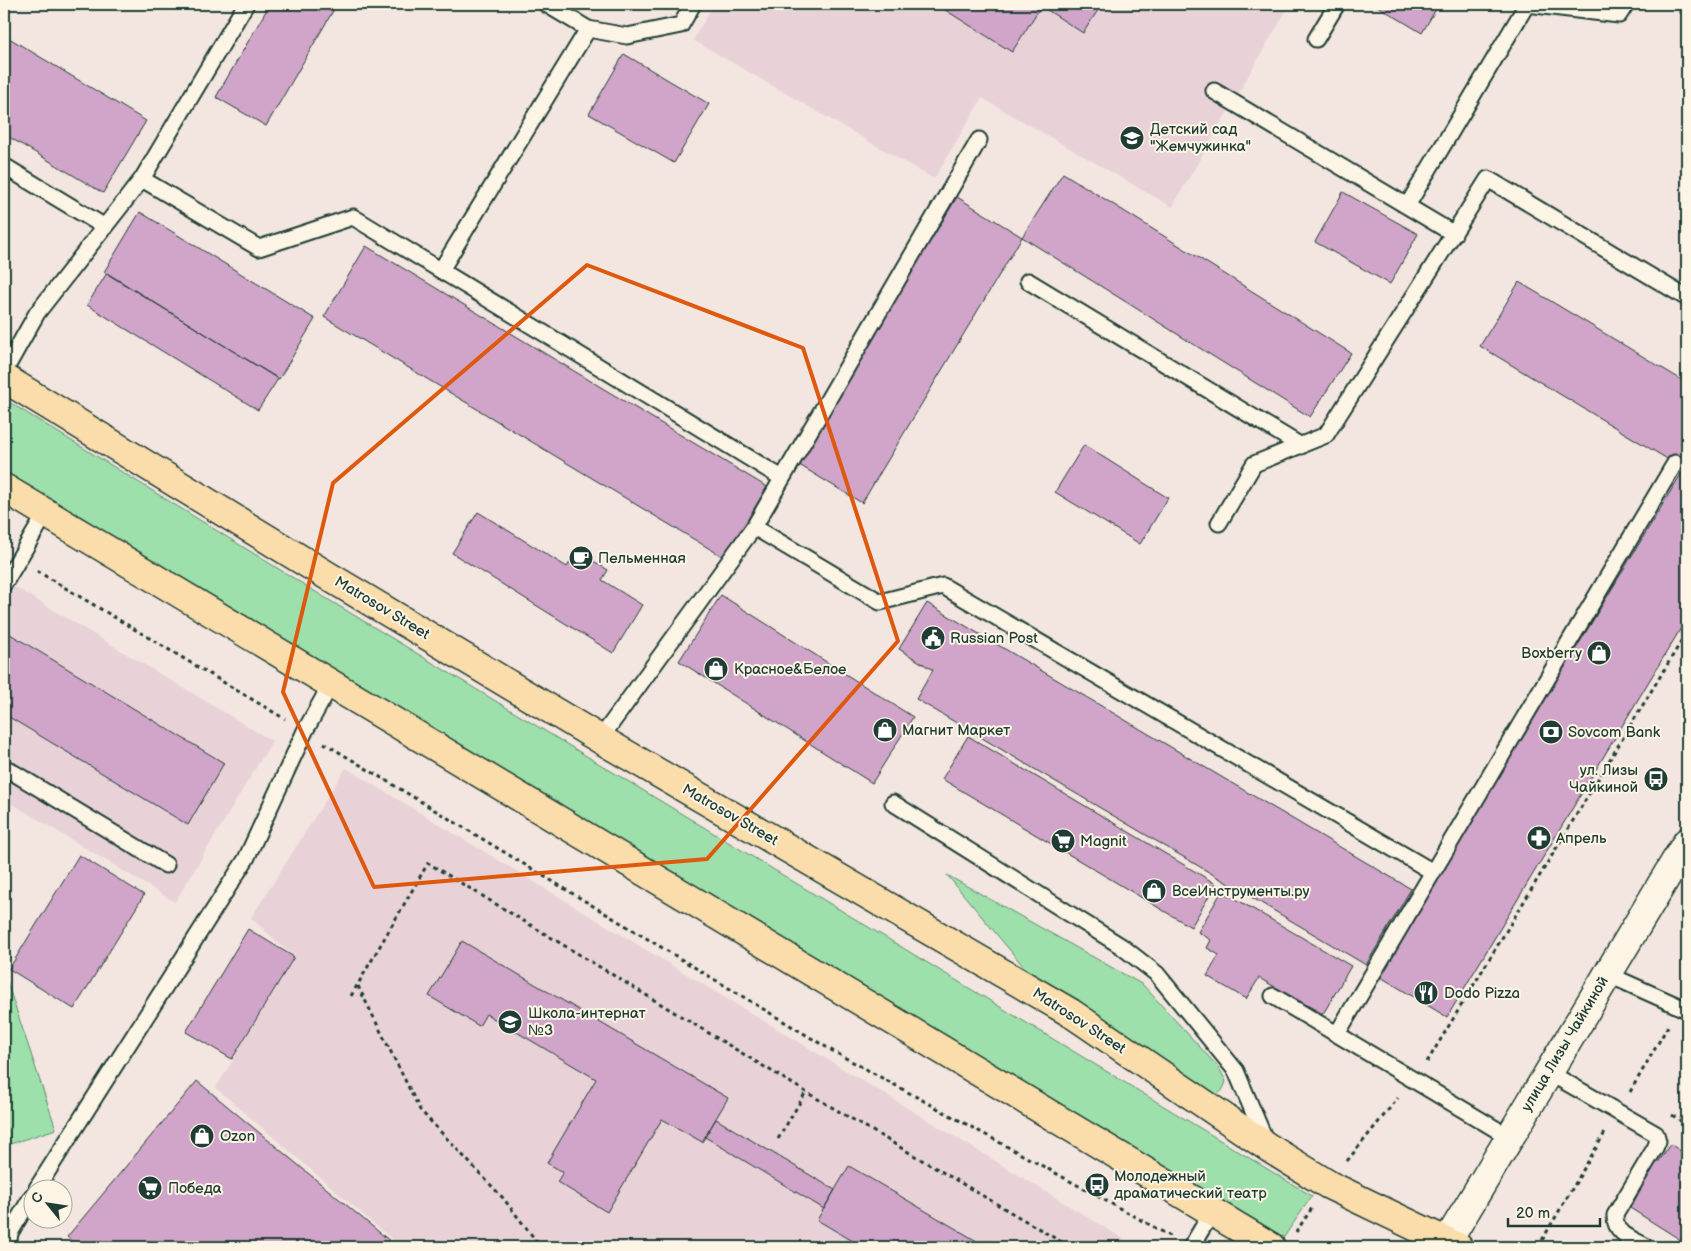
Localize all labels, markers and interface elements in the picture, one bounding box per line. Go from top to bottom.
place label: Детский сад "Жемчужинка" [1150,120,1251,156]
school or university icon: Детский сад "Жемчужинка" [1119,125,1145,151]
cafe icon: Пельменная [568,545,594,571]
place label: Пельменная [598,549,686,568]
street label: Matrosov Street [331,572,433,644]
public building icon: Russian Post [920,625,946,651]
place label: Russian Post [950,629,1038,648]
shop icon: Boxberry [1586,640,1612,666]
place label: Boxberry [1521,644,1582,663]
shop icon: Красное&Белое [703,656,729,682]
place label: Красное&Белое [734,660,846,679]
shop icon: Магнит Маркет [872,717,898,743]
bank icon: Sovcom Bank [1538,719,1564,745]
place label: Магнит Маркет [902,721,1010,740]
place label: Sovcom Bank [1568,723,1661,742]
place label: ул. Лизы Чайкиной [1569,761,1638,797]
bus stop icon: ул. Лизы Чайкиной [1643,766,1669,792]
street label: Matrosov Street [679,780,782,850]
pharmacy icon: Апрель [1526,825,1552,851]
supermarket icon: Magnit [1050,828,1076,854]
place label: Апрель [1555,829,1607,848]
place label: Magnit [1080,832,1127,851]
shop icon: ВсеИнструменты.ру [1141,878,1167,904]
place label: ВсеИнструменты.ру [1172,882,1309,901]
street label: улица Лизы Чайкиной [1517,973,1613,1115]
restaurant icon: Dodo Pizza [1413,980,1439,1006]
street label: Matrosov Street [1029,984,1130,1059]
place label: Dodo Pizza [1444,984,1520,1003]
place label: Школа-интернат №3 [528,1004,646,1040]
school or university icon: Школа-интернат №3 [497,1009,523,1035]
shop icon: Ozon [189,1123,215,1149]
place label: Ozon [220,1127,255,1146]
place label: Молодежный драматический театр [1114,1167,1267,1203]
bus stop icon: Молодежный драматический театр [1084,1172,1110,1198]
supermarket icon: Победа [137,1175,163,1201]
north arrow [22,1178,72,1228]
place label: Победа [168,1179,222,1198]
text: С [27,1189,47,1206]
scale bar [1508,1196,1601,1228]
text: 20 m [1516,1204,1550,1223]

